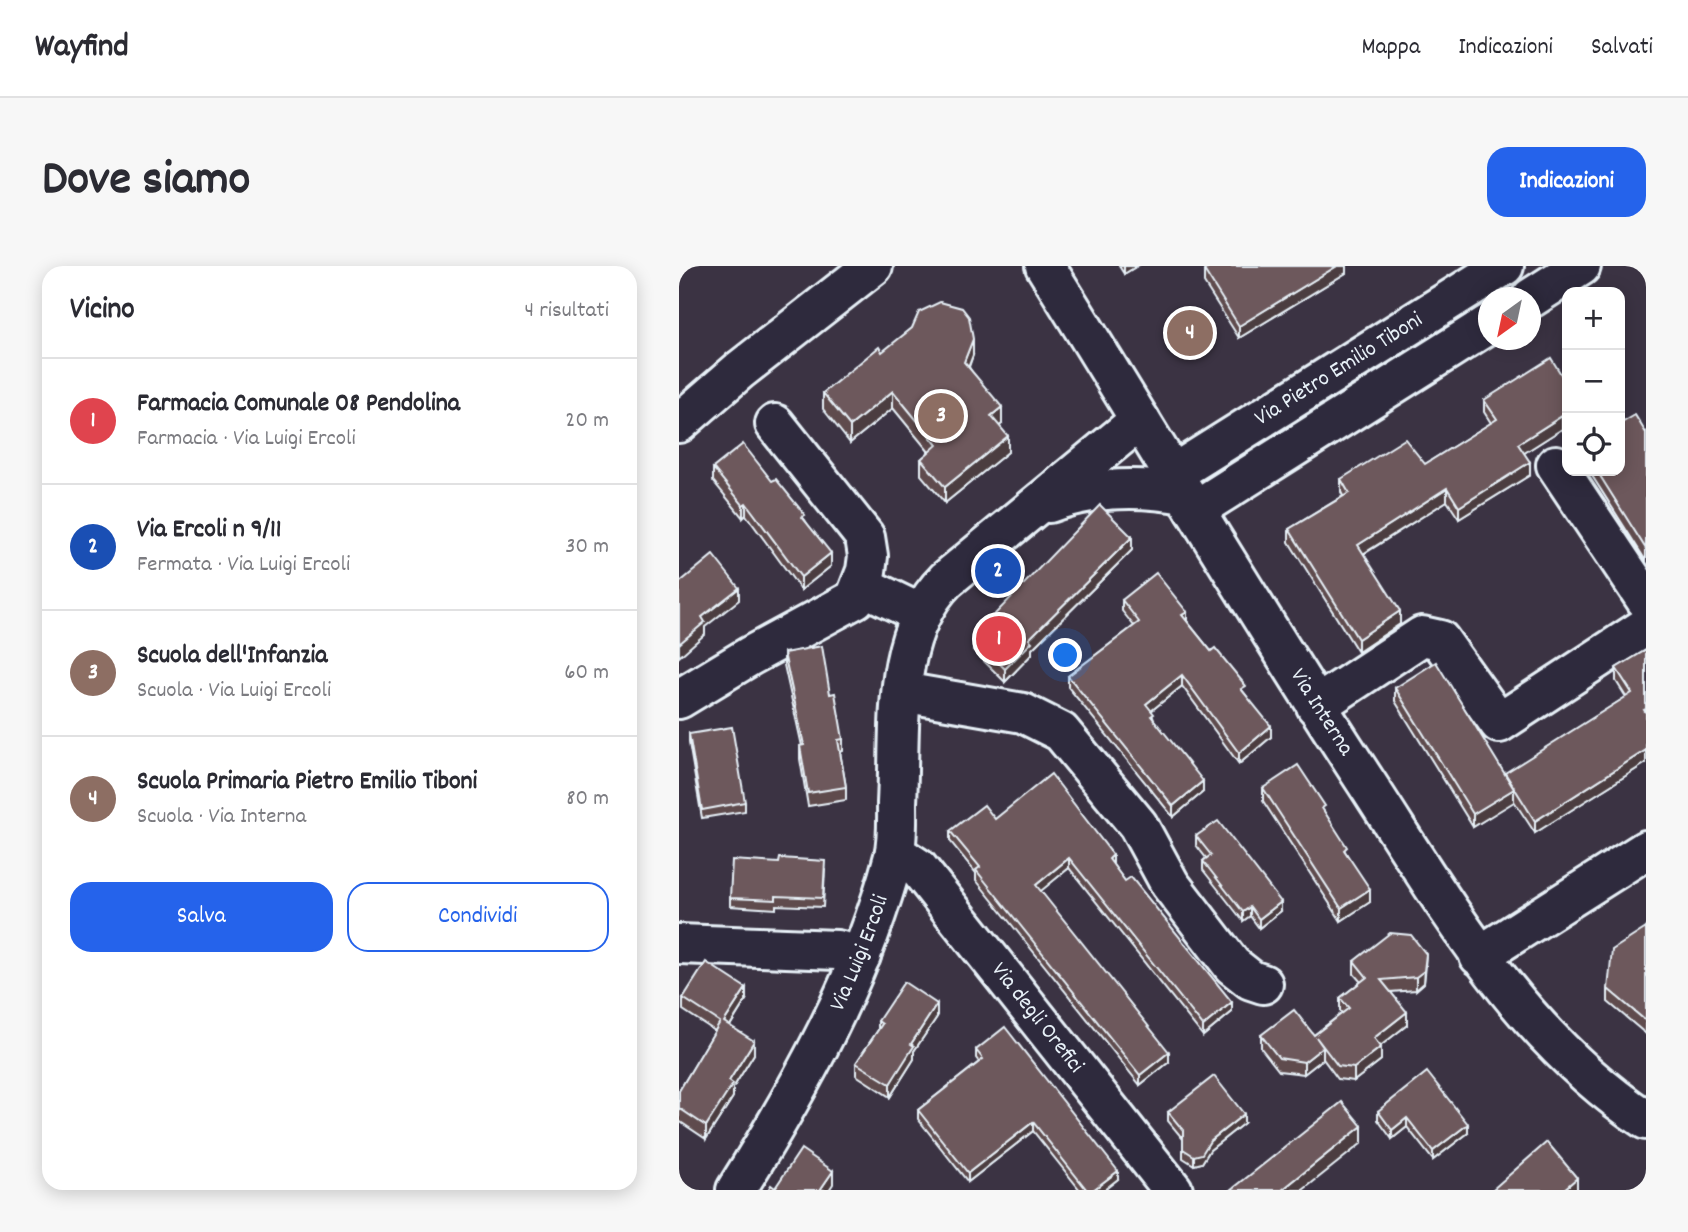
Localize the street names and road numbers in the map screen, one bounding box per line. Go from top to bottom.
street label: Via Pietro Emilio Tiboni [1248,304,1429,435]
street label: Via Interna [1281,662,1362,764]
street label: Via Luigi Ercoli [822,891,898,1017]
street label: Via degli Orefici [983,956,1091,1081]

